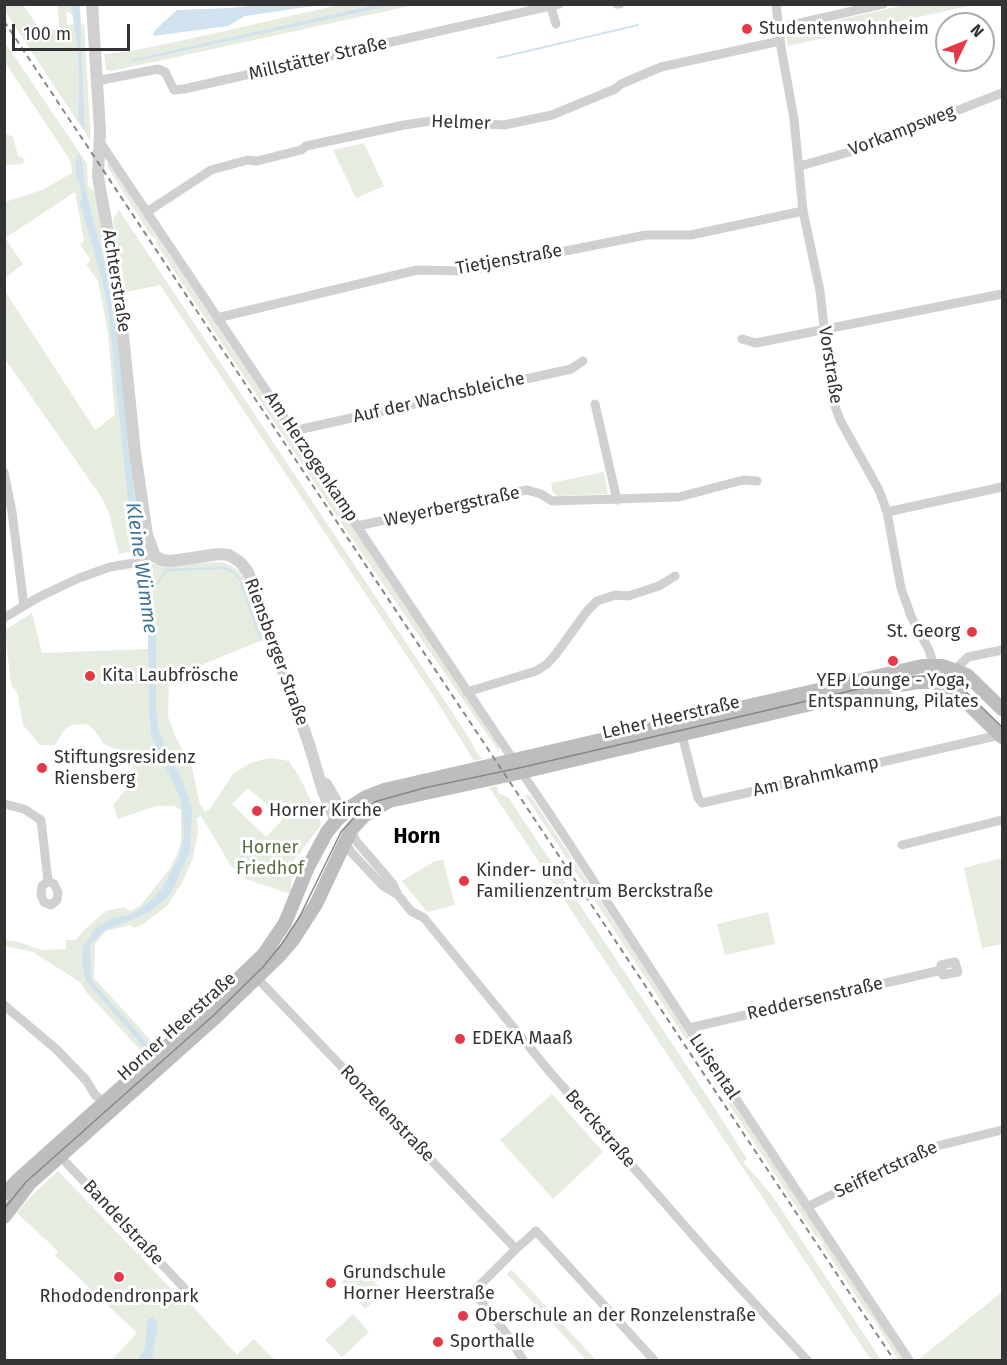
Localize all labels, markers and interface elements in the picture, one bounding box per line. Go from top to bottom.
scale bar [15,12,134,50]
north arrow [935,12,995,72]
place label: Studentenwohnheim [759,18,929,40]
text: N [966,20,988,41]
marker: Studentenwohnheim [740,22,754,36]
text: 100 m [23,23,71,45]
street label: Millstätter Straße [247,33,389,85]
street label: Vorkampsweg [846,101,958,161]
street label: Helmer [431,111,491,135]
street label: Achterstraße [97,228,135,334]
street label: Tietjenstraße [454,240,564,280]
street label: Vorstraße [813,325,847,405]
street label: Auf der Wachsbleiche [351,368,527,428]
street label: Am Herzogenkamp [260,388,362,526]
street label: Weyerbergstraße [382,482,522,532]
water label: Kleine Wümme [120,501,162,635]
street label: Riensberger Straße [239,575,313,729]
place label: St. Georg [887,621,960,643]
marker: St. Georg [965,625,979,639]
marker: YEP Lounge - Yoga, Entspannung, Pilates [886,654,900,668]
place label: Kita Laubfrösche [102,665,239,687]
marker: Kita Laubfrösche [83,669,97,683]
place label: YEP Lounge - Yoga, Entspannung, Pilates [808,670,978,712]
street label: Leher Heerstraße [600,692,742,744]
place label: Stiftungsresidenz Riensberg [54,747,195,789]
street label: Am Brahmkamp [751,752,881,802]
marker: Stiftungsresidenz Riensberg [35,761,49,775]
place label: Horner Kirche [269,800,382,822]
marker: Horner Kirche [250,804,264,818]
district label: Horn [394,824,440,850]
park label: Horner Friedhof [236,837,304,880]
place label: Kinder- und Familienzentrum Berckstraße [476,860,713,902]
marker: Kinder- und Familienzentrum Berckstraße [457,874,471,888]
street label: Horner Heerstraße [113,968,241,1086]
street label: Reddersenstraße [745,973,885,1025]
place label: EDEKA Maaß [472,1028,573,1050]
street label: Luisental [684,1030,744,1104]
marker: EDEKA Maaß [453,1032,467,1046]
street label: Ronzelenstraße [335,1061,439,1167]
street label: Berckstraße [560,1086,640,1172]
street label: Seiffertstraße [831,1137,941,1203]
street label: Bandelstraße [78,1176,168,1270]
place label: Grundschule Horner Heerstraße [343,1262,495,1304]
marker: Rhododendronpark [112,1270,126,1284]
marker: Grundschule Horner Heerstraße [324,1276,338,1290]
place label: Rhododendronpark [39,1286,199,1308]
place label: Oberschule an der Ronzelenstraße [475,1305,756,1327]
marker: Oberschule an der Ronzelenstraße [456,1309,470,1323]
place label: Sporthalle [450,1331,535,1353]
marker: Sporthalle [431,1335,445,1349]

